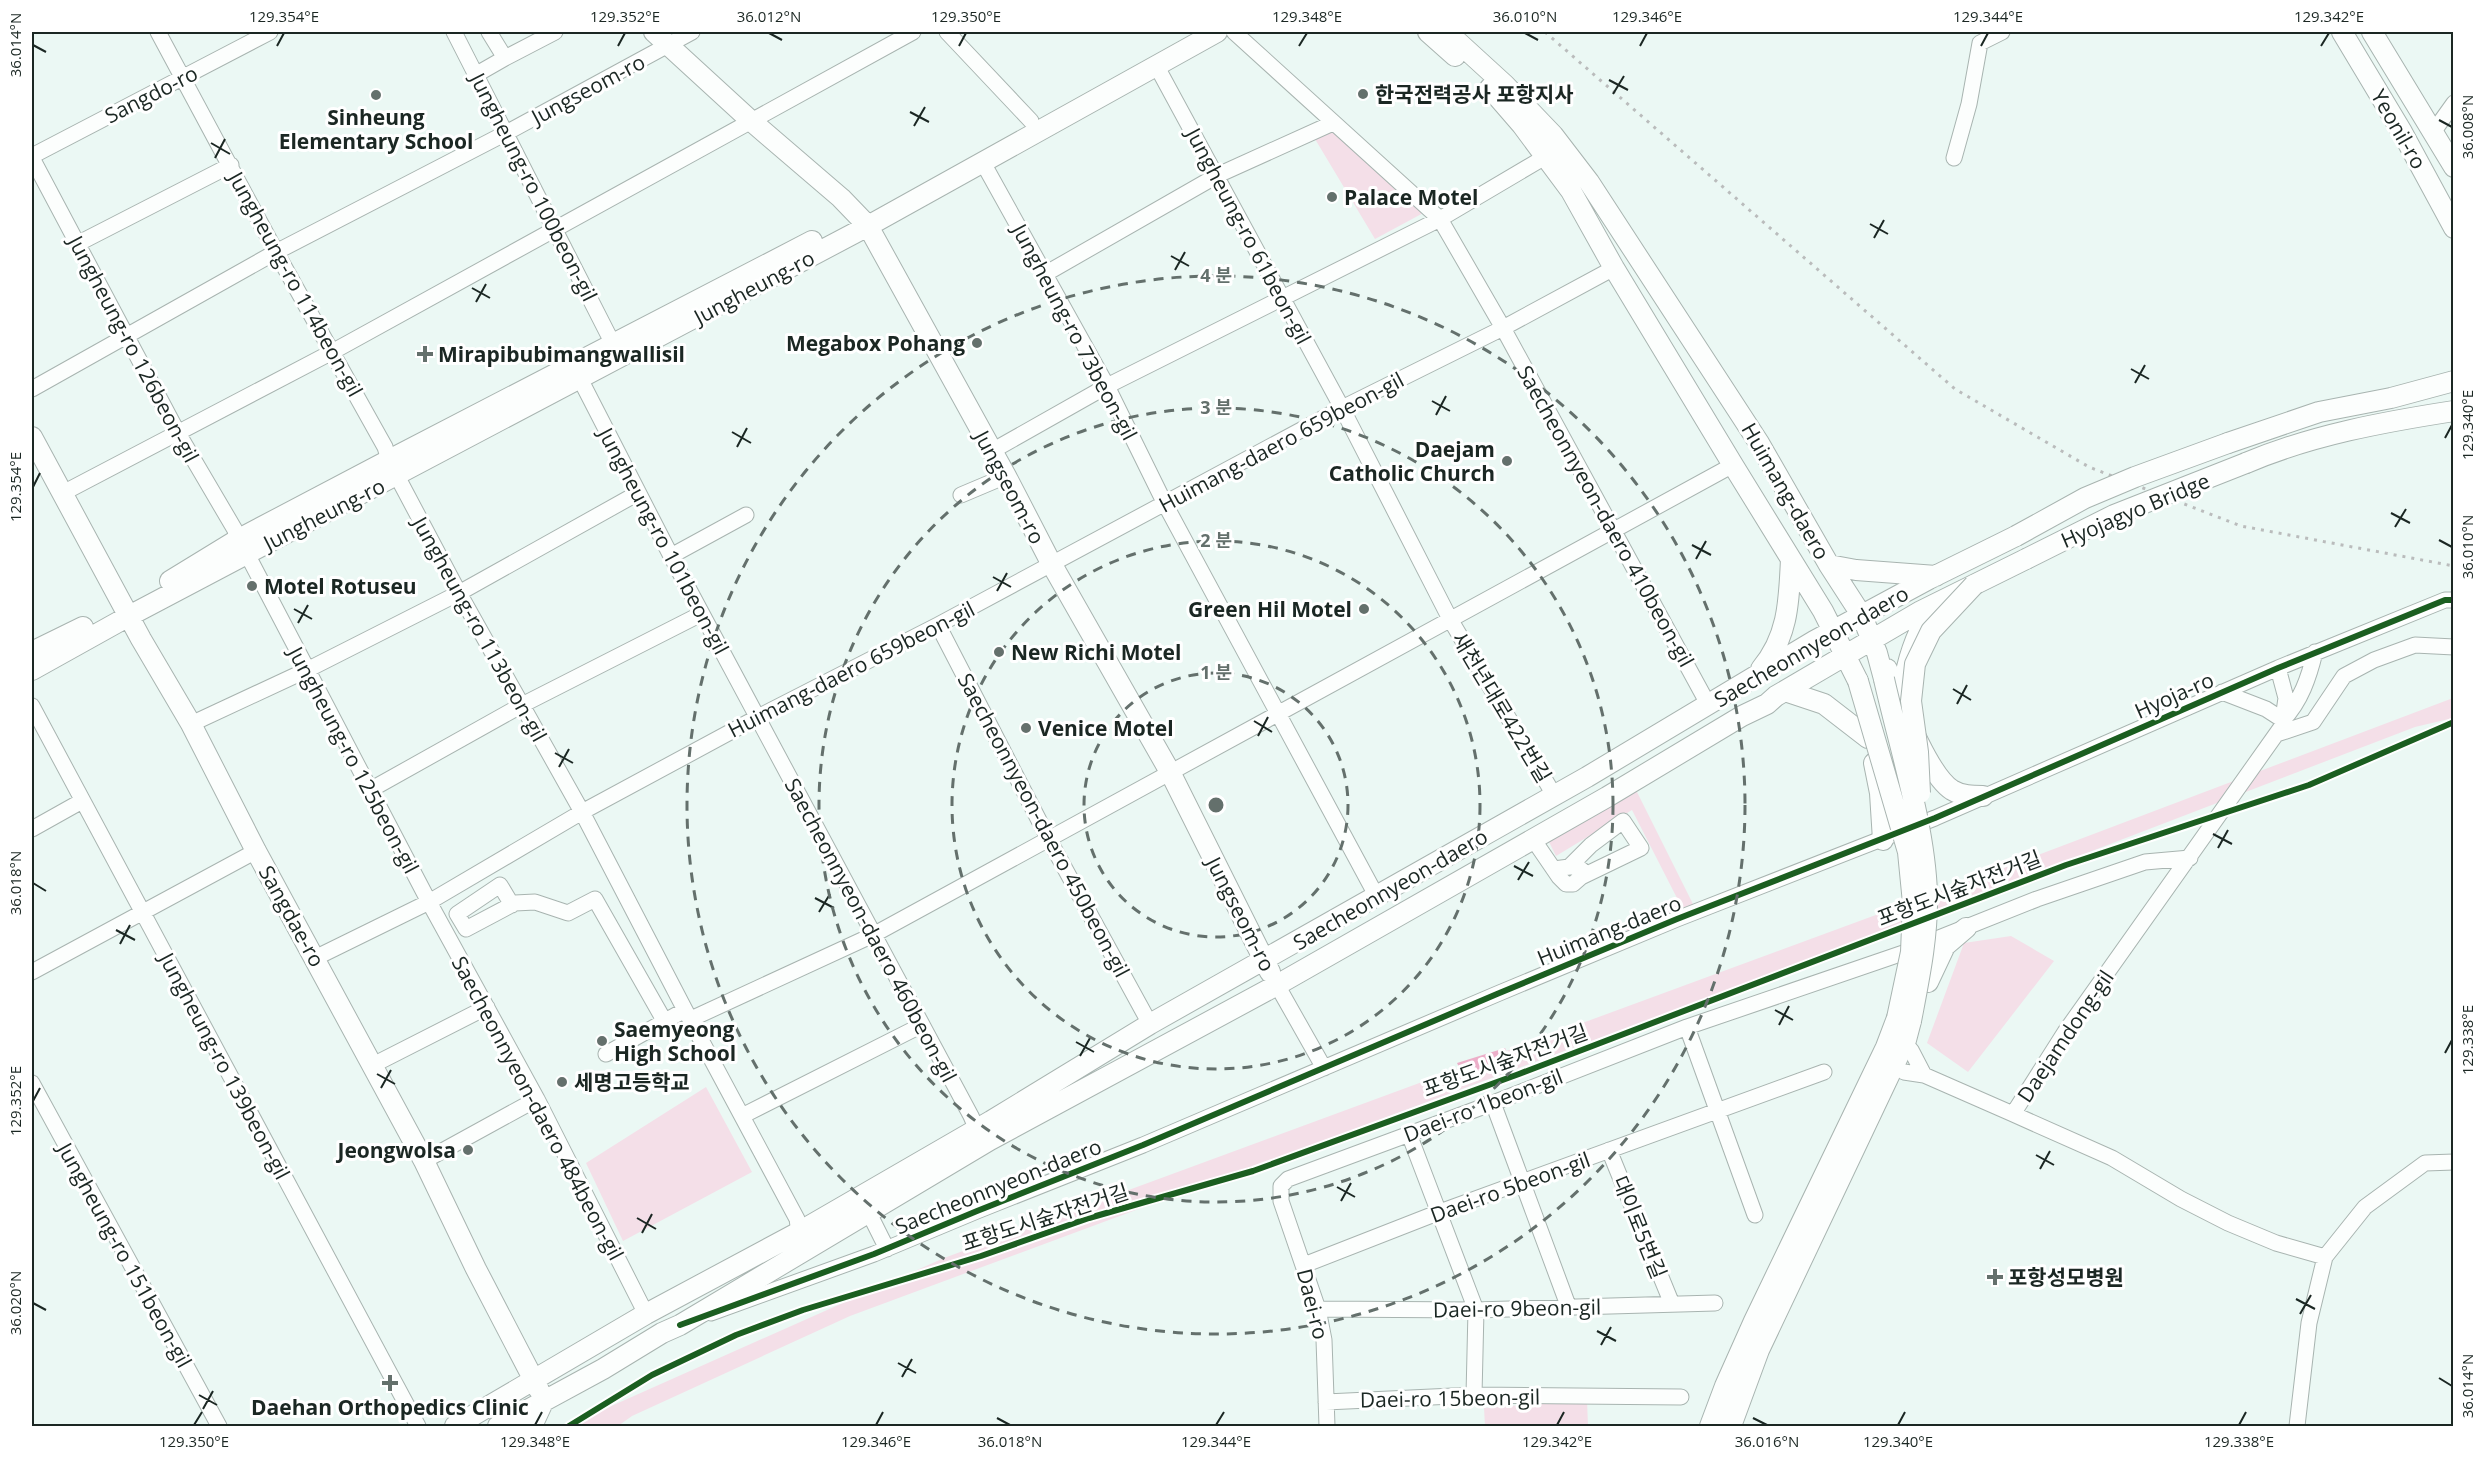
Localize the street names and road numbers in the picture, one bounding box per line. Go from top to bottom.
street label: Jungseom-ro [525,47,650,132]
street label: Sangdo-ro [100,59,202,129]
street label: Jungheung-ro 100beon-gil [463,66,604,306]
street label: Yeonil-ro [2365,84,2433,174]
street label: Jungheung-ro 61beon-gil [1179,121,1318,349]
street label: Jungheung-ro 114beon-gil [221,165,370,401]
street label: Jungheung-ro 73beon-gil [1005,217,1144,445]
street label: Jungheung-ro 126beon-gil [61,229,206,467]
street label: Jungheung-ro [687,244,819,331]
street label: Saecheonnyeon-daero 410beon-gil [1511,360,1701,672]
street label: Huimang-daero 659beon-gil [1154,365,1408,519]
street label: Huimang-daero [1736,418,1836,564]
street label: Jungheung-ro 101beon-gil [591,421,736,659]
street label: Jungseom-ro [967,424,1052,549]
street label: Hyojagyo Bridge [2056,466,2214,554]
street label: Jungheung-ro [257,471,389,557]
street label: Jungheung-ro 113beon-gil [405,510,554,746]
street label: Saecheonnyeon-daero [1709,579,1913,713]
street label: Huimang-daero 659beon-gil [723,594,979,744]
street label: 새천년대로422번길 [1446,626,1558,788]
street label: Jungheung-ro 125beon-gil [281,640,426,878]
street label: Hyoja-ro [2130,665,2218,725]
street label: Saecheonnyeon-daero 450beon-gil [952,668,1136,982]
street label: Saecheonnyeon-daero 460beon-gil [779,773,963,1087]
street label: Saecheonnyeon-daero [1288,822,1492,956]
street label: 포항도시숲자전거길 [1873,844,2045,932]
street label: Jungseom-ro [1199,850,1282,976]
street label: Sangdae-ro [253,860,331,972]
street label: Huimang-daero [1533,888,1685,972]
street label: Jungheung-ro 139beon-gil [152,946,297,1184]
street label: Saecheonnyeon-daero 484beon-gil [446,951,630,1265]
street label: Daejamdong-gil [2010,964,2120,1108]
street label: 포항도시숲자전거길 [1419,1017,1591,1103]
street label: Daei-ro 1beon-gil [1399,1062,1567,1148]
street label: Saecheonnyeon-daero [891,1132,1105,1240]
street label: Jungheung-ro 151beon-gil [50,1136,199,1372]
street label: Daei-ro 5beon-gil [1426,1145,1594,1229]
street label: 대이로5번길 [1607,1171,1673,1283]
street label: 포항도시숲자전거길 [958,1177,1132,1257]
street label: Daei-ro [1291,1266,1335,1342]
street label: Daei-ro 9beon-gil [1433,1293,1601,1323]
street label: Daei-ro 15beon-gil [1360,1382,1540,1414]

